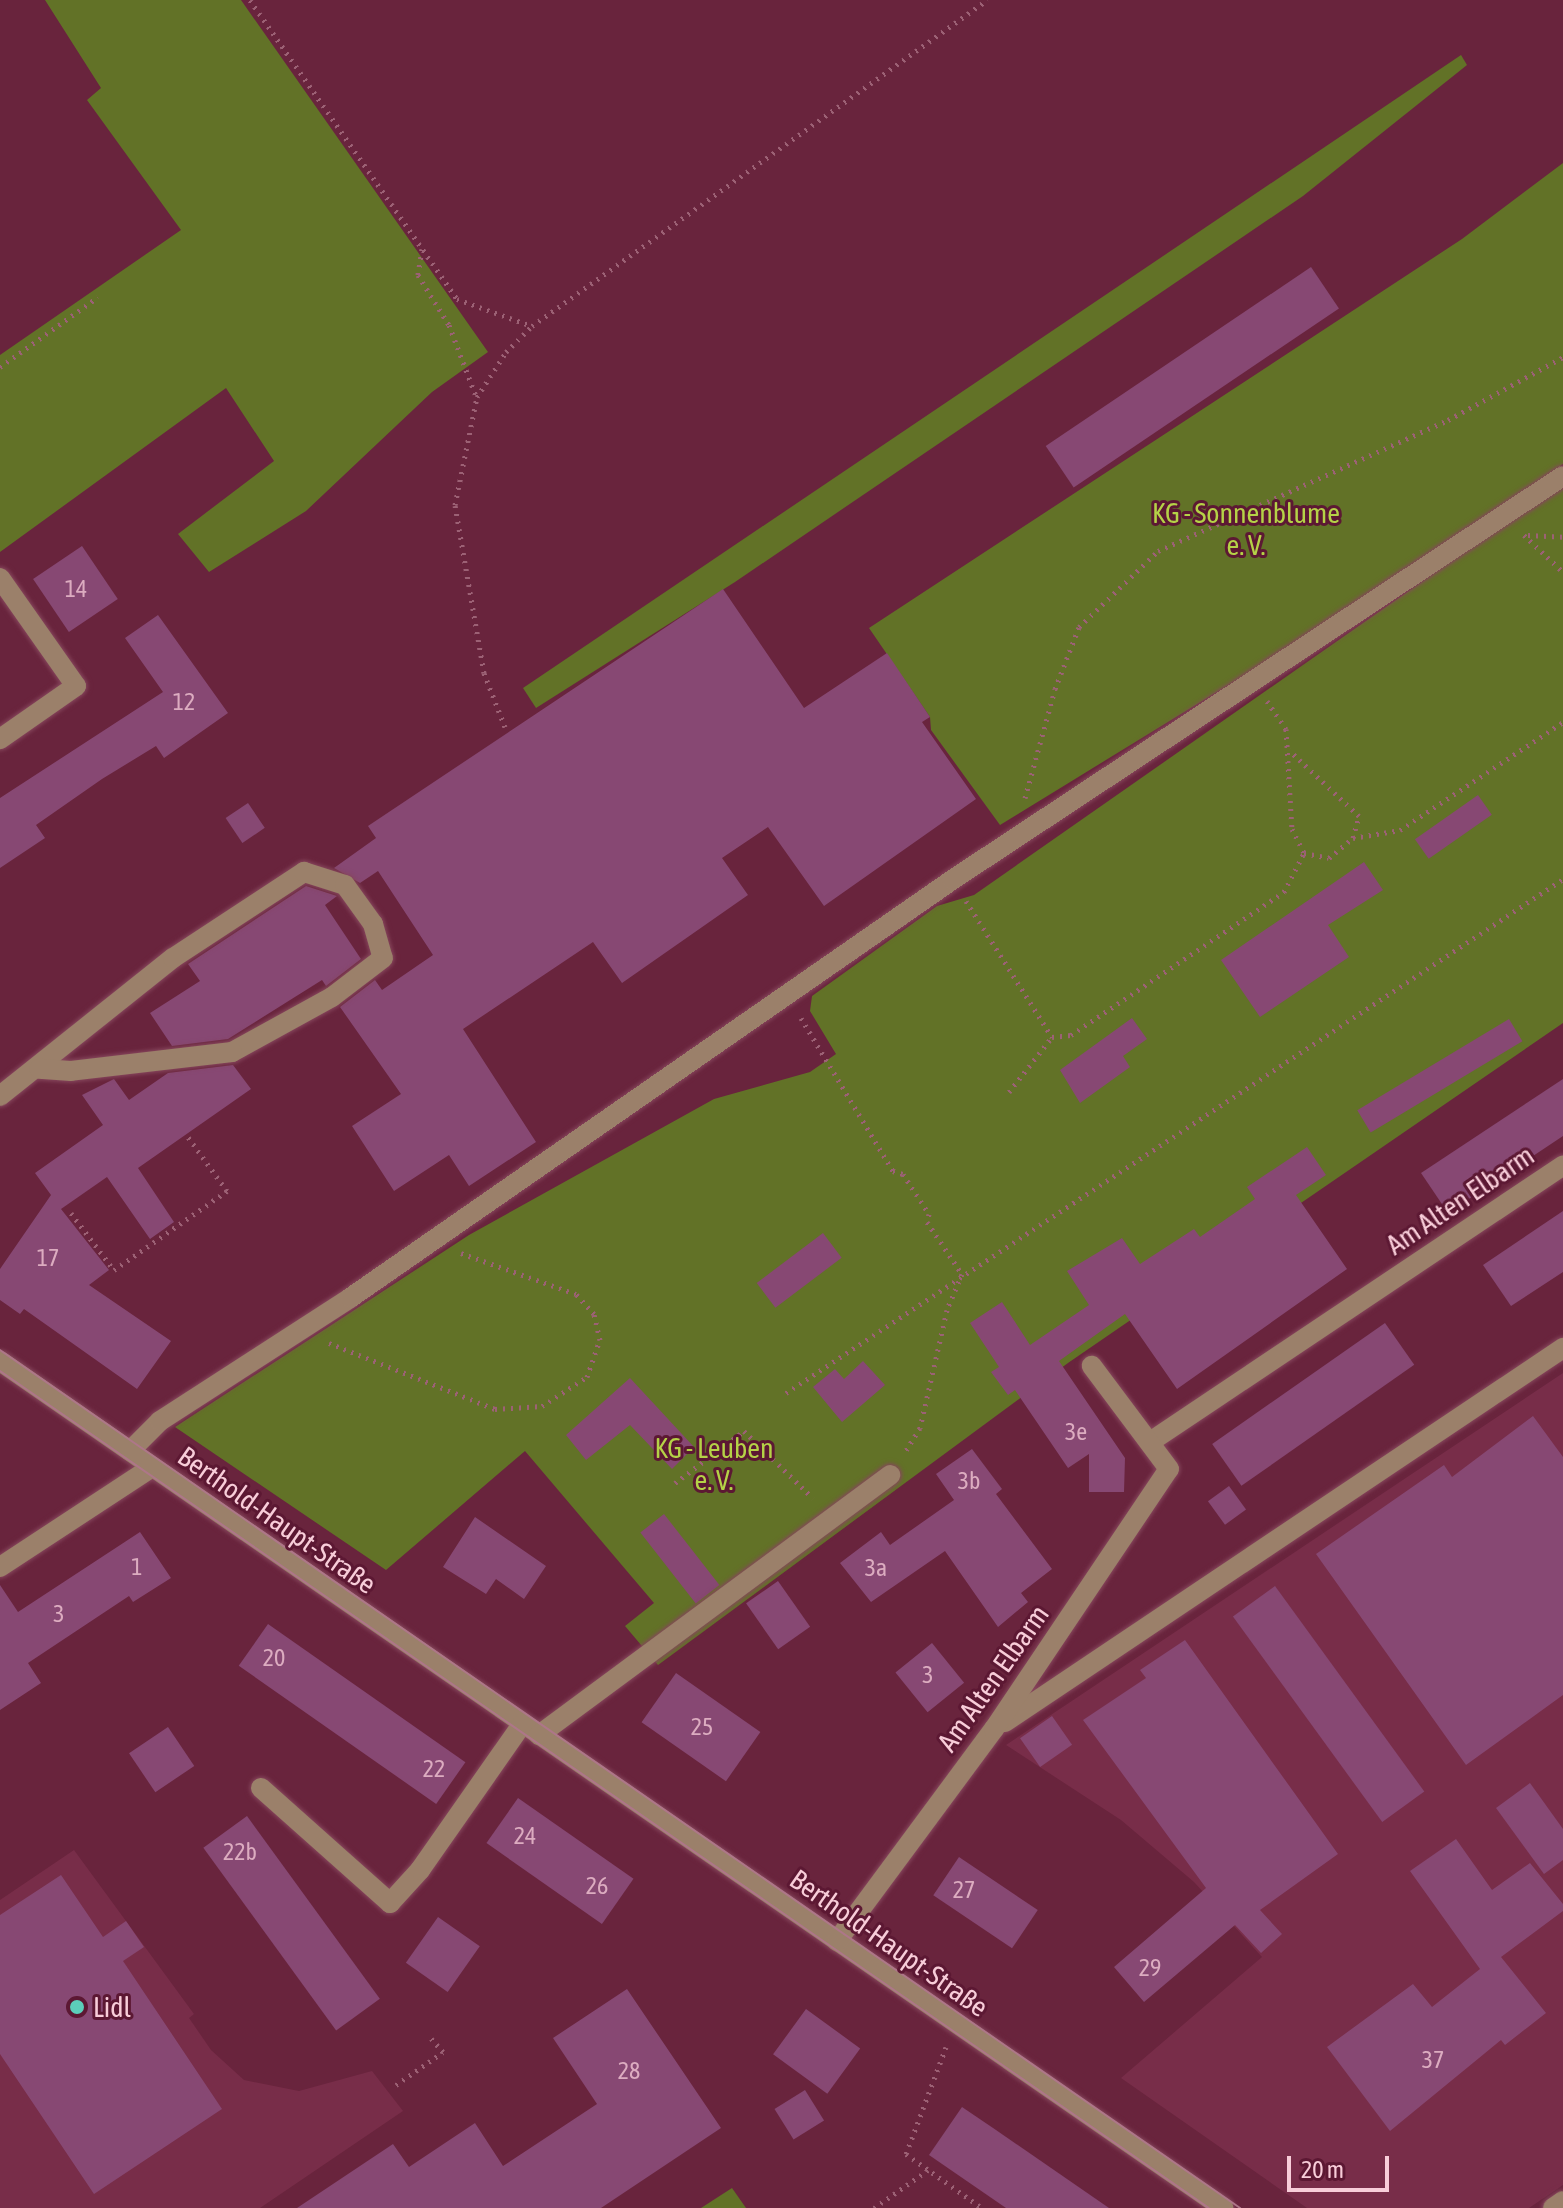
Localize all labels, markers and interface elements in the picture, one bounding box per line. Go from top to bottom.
park label: KG - Sonnenblume e. V. [1152,496,1340,562]
house number: 14 [65,575,87,603]
house number: 12 [173,688,195,716]
street label: Am Alten Elbarm [1380,1138,1540,1262]
house number: 17 [37,1244,59,1272]
house number: 3e [1065,1418,1087,1446]
park label: KG - Leuben e. V. [654,1431,774,1497]
street label: Berthold-Haupt-Straße [172,1439,382,1601]
house number: 3b [958,1467,980,1495]
house number: 1 [131,1553,143,1581]
house number: 3a [865,1554,887,1582]
street label: Am Alten Elbarm [930,1598,1056,1758]
house number: 3 [53,1600,65,1628]
house number: 20 [263,1644,285,1672]
house number: 3 [922,1661,934,1689]
house number: 25 [691,1713,713,1741]
house number: 22 [423,1755,445,1783]
house number: 24 [514,1822,536,1850]
house number: 22b [223,1838,257,1866]
street label: Berthold-Haupt-Straße [784,1862,994,2024]
house number: 26 [586,1872,608,1900]
house number: 27 [953,1876,975,1904]
house number: 29 [1139,1954,1161,1982]
place label: Lidl [93,1990,131,2024]
marker: Lidl [68,1998,86,2016]
house number: 37 [1422,2046,1444,2074]
house number: 28 [618,2057,640,2085]
scale bar [1291,2140,1393,2190]
text: 20 m [1301,2156,1344,2183]

